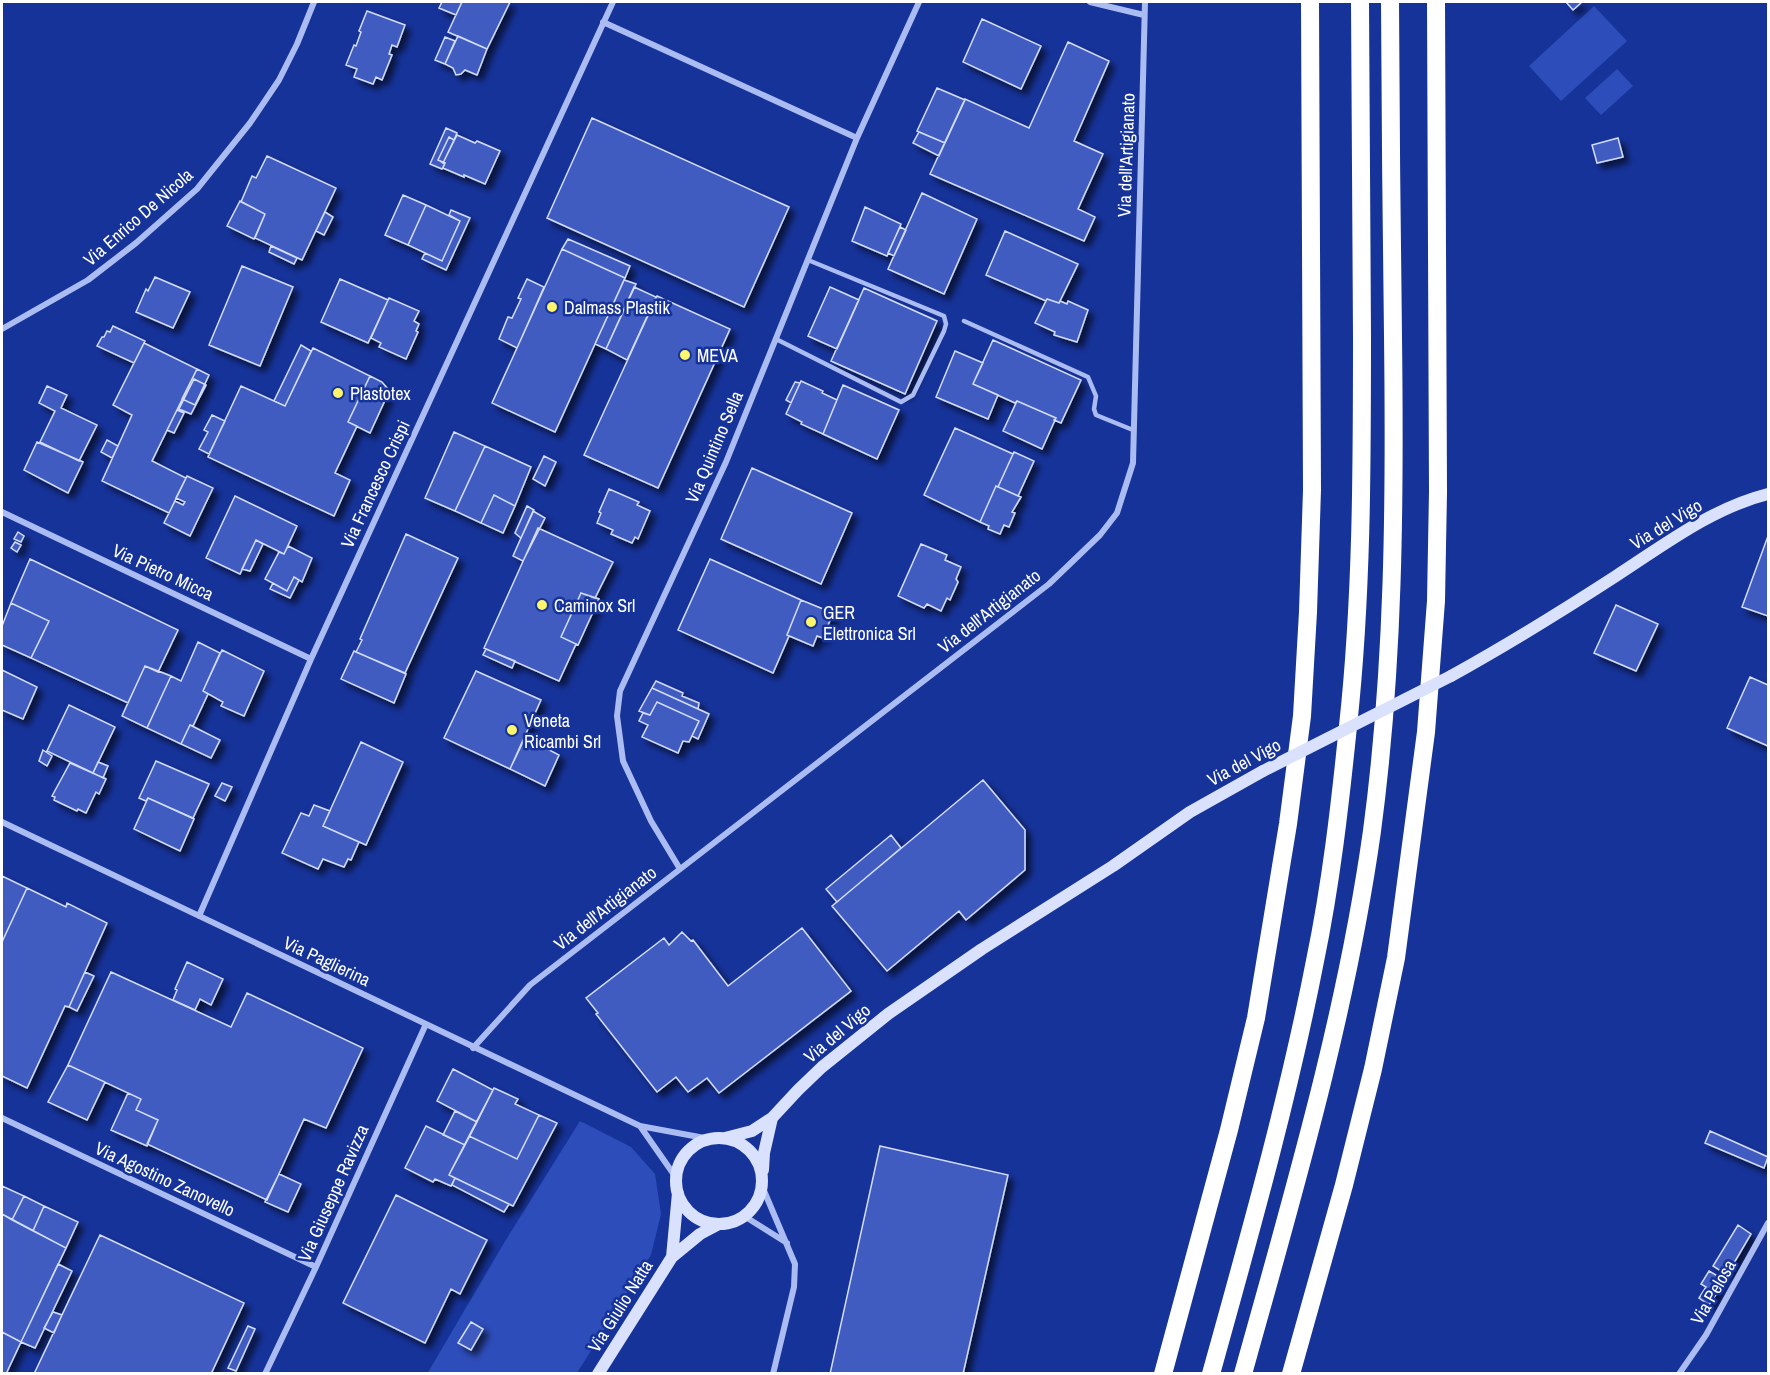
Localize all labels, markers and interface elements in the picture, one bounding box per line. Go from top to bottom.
street label: Via dell'Artigianato [1111,93,1141,217]
street label: Via Enrico De Nicola [78,162,198,272]
place label: Dalmass Plastik [564,295,670,320]
marker: Dalmass Plastik [545,300,559,314]
place label: MEVA [697,343,738,368]
marker: MEVA [678,348,692,362]
place label: Plastotex [350,381,411,406]
marker: Plastotex [331,386,345,400]
street label: Via Quintino Sella [679,387,749,507]
street label: Via Francesco Crispi [334,416,416,552]
street label: Via del Vigo [1625,493,1707,555]
street label: Via Pietro Micca [108,538,218,606]
street label: Via dell'Artigianato [932,563,1046,659]
place label: Caminox Srl [554,593,635,618]
marker: Caminox Srl [535,598,549,612]
place label: GER Elettronica Srl [823,600,916,646]
marker: GER Elettronica Srl [804,615,818,629]
place label: Veneta Ricambi Srl [524,708,601,754]
marker: Veneta Ricambi Srl [505,723,519,737]
street label: Via del Vigo [1203,732,1285,792]
street label: Via dell'Artigianato [548,860,662,956]
street label: Via Paglierina [279,930,375,992]
street label: Via del Vigo [798,998,876,1068]
street label: Via Giuseppe Ravizza [292,1121,374,1265]
street label: Via Agostino Zanovello [91,1136,239,1222]
street label: Via Giulio Natta [582,1255,658,1357]
street label: Via Pelosa [1684,1255,1742,1329]

